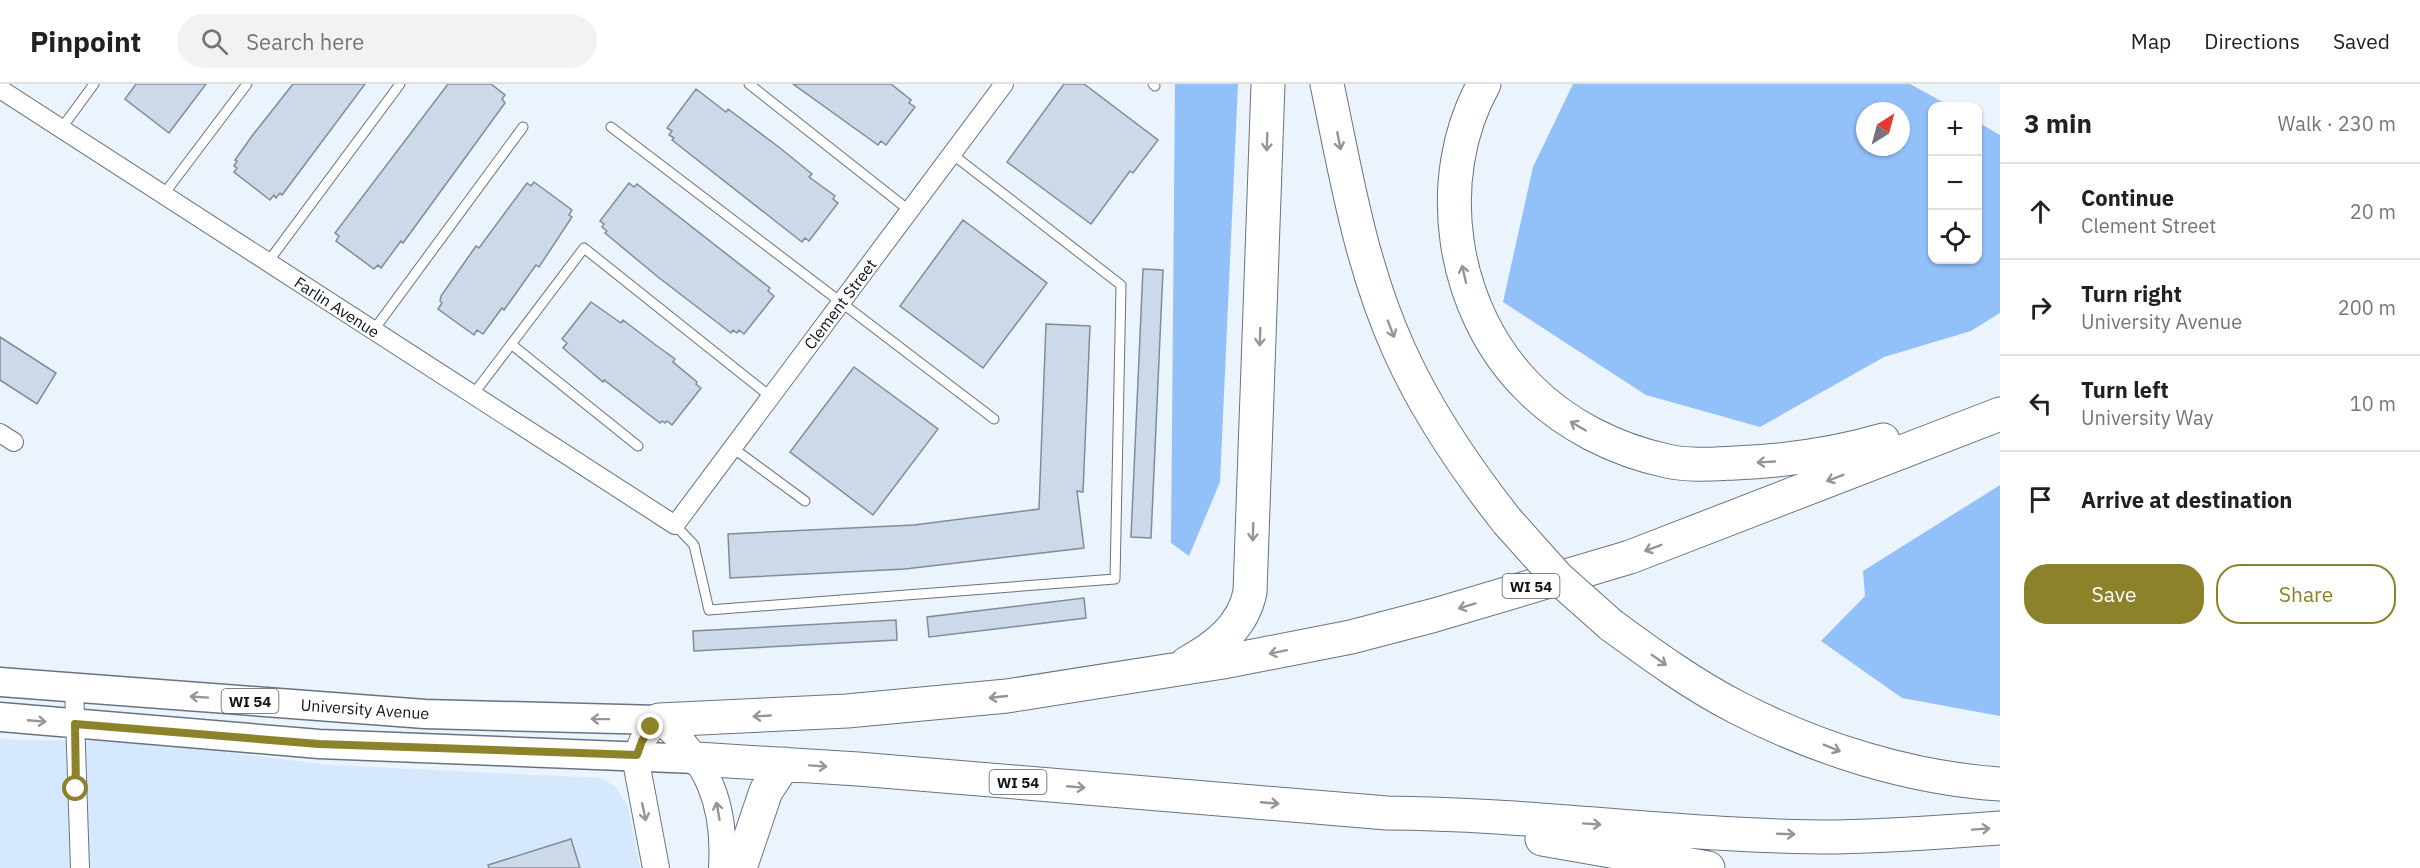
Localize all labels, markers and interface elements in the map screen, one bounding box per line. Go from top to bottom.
search box [177,14,597,68]
text: Pinpoint [30,23,141,60]
icon: search [198,25,231,58]
text: Search here [246,27,364,56]
text: Map [2131,27,2171,55]
text: Directions [2204,27,2300,55]
text: Saved [2333,27,2390,55]
north arrow [1856,102,1910,156]
map controls [1928,102,1982,264]
button: + [1928,102,1982,156]
text: 3 min [2024,106,2092,140]
text: Walk · 230 m [2278,110,2396,137]
one-way arrow [1334,131,1345,151]
one-way arrow [1261,132,1272,152]
button: − [1928,156,1982,210]
text: Continue [2081,183,2174,212]
icon: ahead [2024,195,2057,228]
text: 20 m [2350,198,2396,225]
button: locate [1928,210,1982,264]
text: Clement Street [2081,212,2216,239]
street label: Clement Street [799,255,881,353]
one-way arrow [1458,264,1470,283]
street label: Farlin Avenue [291,272,383,342]
text: Turn right [2081,279,2182,308]
icon: right [2024,291,2057,324]
text: 200 m [2338,294,2396,321]
text: University Avenue [2081,308,2242,335]
one-way arrow [1386,319,1397,338]
one-way arrow [1254,327,1266,347]
text: Turn left [2081,375,2169,404]
icon: left [2024,387,2057,420]
text: 10 m [2350,390,2396,417]
text: University Way [2081,404,2214,431]
one-way arrow [1570,420,1587,432]
one-way arrow [1756,456,1776,467]
one-way arrow [1826,473,1845,484]
icon: arrive [2024,483,2057,516]
text: Arrive at destination [2081,485,2292,514]
one-way arrow [1248,522,1259,542]
one-way arrow [1644,543,1663,554]
button: Save [2024,564,2204,624]
button: Share [2216,564,2396,624]
road number: WI 54 [1502,574,1559,598]
one-way arrow [1458,601,1477,612]
one-way arrow [1268,647,1288,658]
one-way arrow [1650,653,1666,666]
road number: WI 54 [222,689,278,713]
one-way arrow [190,691,210,702]
one-way arrow [989,692,1009,703]
street label: University Avenue [300,695,430,723]
one-way arrow [752,711,772,722]
one-way arrow [591,713,611,725]
route end [637,713,663,739]
one-way arrow [27,716,47,727]
one-way arrow [1822,744,1840,755]
one-way arrow [808,761,828,772]
road number: WI 54 [990,770,1046,794]
route start [62,775,88,801]
one-way arrow [1065,782,1085,793]
one-way arrow [1259,798,1279,809]
one-way arrow [639,802,650,821]
one-way arrow [713,802,724,822]
one-way arrow [1581,819,1601,830]
one-way arrow [1971,824,1991,835]
one-way arrow [1776,829,1796,840]

